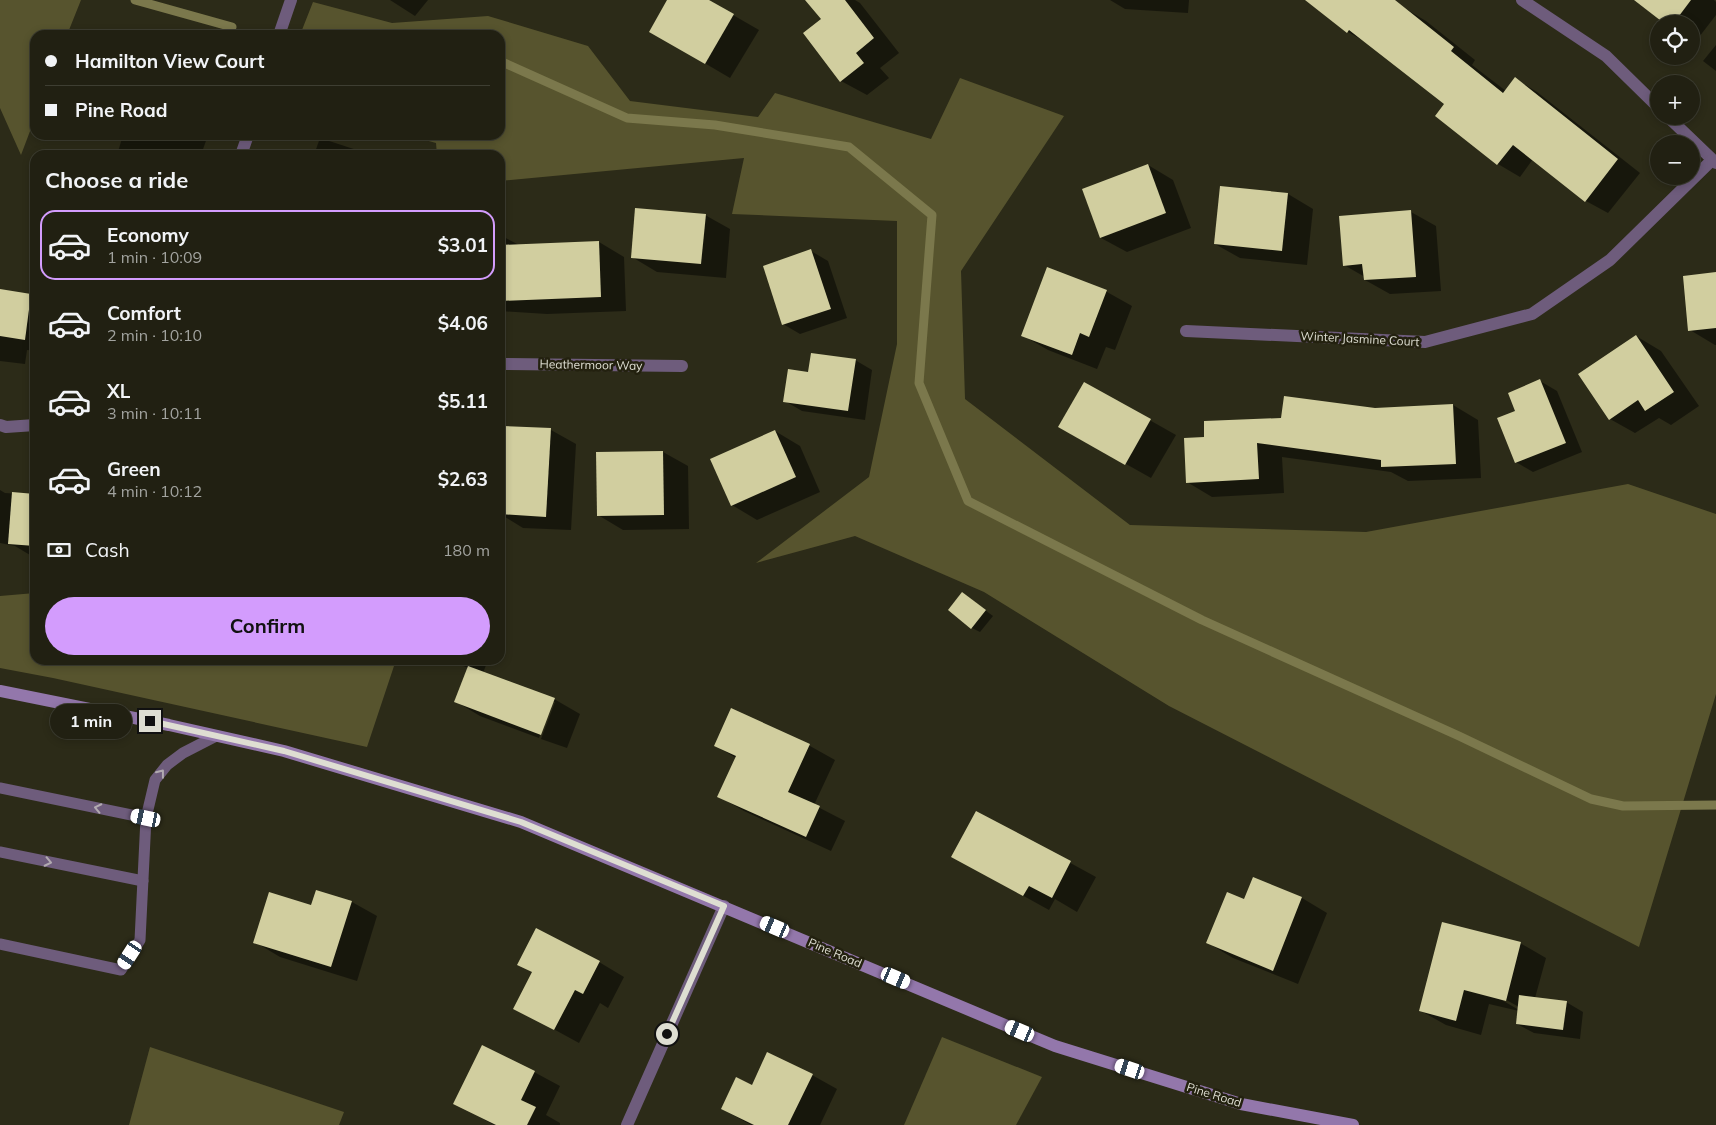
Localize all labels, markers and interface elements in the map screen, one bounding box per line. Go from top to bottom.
map controls [1650,15,1700,185]
button: locate [1650,15,1700,65]
text: Hamilton View Court [75,49,265,73]
button: + [1650,75,1700,125]
text: Pine Road [75,98,168,122]
button: − [1650,135,1700,185]
text: Choose a ride [45,166,188,194]
icon: car [47,223,92,268]
text: Economy [107,223,189,247]
text: $3.01 [438,233,488,257]
text: 1 min · 10:09 [107,247,202,267]
icon: car [47,301,92,346]
text: Comfort [107,301,181,325]
text: $4.06 [438,311,488,335]
text: 2 min · 10:10 [107,325,202,345]
street label: Winter Jasmine Court [1300,328,1420,349]
street label: Heathermoor Way [539,356,643,373]
icon: car [47,379,92,424]
text: XL [107,379,130,403]
text: $5.11 [438,389,488,413]
text: 3 min · 10:11 [107,403,202,423]
icon: car [47,457,92,502]
text: Green [107,457,161,481]
text: $2.63 [438,467,488,491]
text: 4 min · 10:12 [107,481,202,501]
icon: cash [45,536,73,564]
text: Cash [85,538,130,562]
text: 180 m [443,540,490,560]
button: Confirm [45,597,490,655]
callout: 1 min [50,704,132,738]
route end [139,710,161,732]
text: 1 min [70,711,112,731]
one-way arrow [155,769,164,779]
one-way arrow [94,804,103,814]
car [129,808,162,828]
one-way arrow [43,856,52,866]
car [758,914,791,940]
street label: Pine Road [806,935,864,971]
car [115,938,144,972]
car [879,965,912,991]
car [1003,1018,1036,1044]
route start [656,1023,678,1045]
car [1113,1057,1146,1081]
street label: Pine Road [1185,1079,1243,1110]

